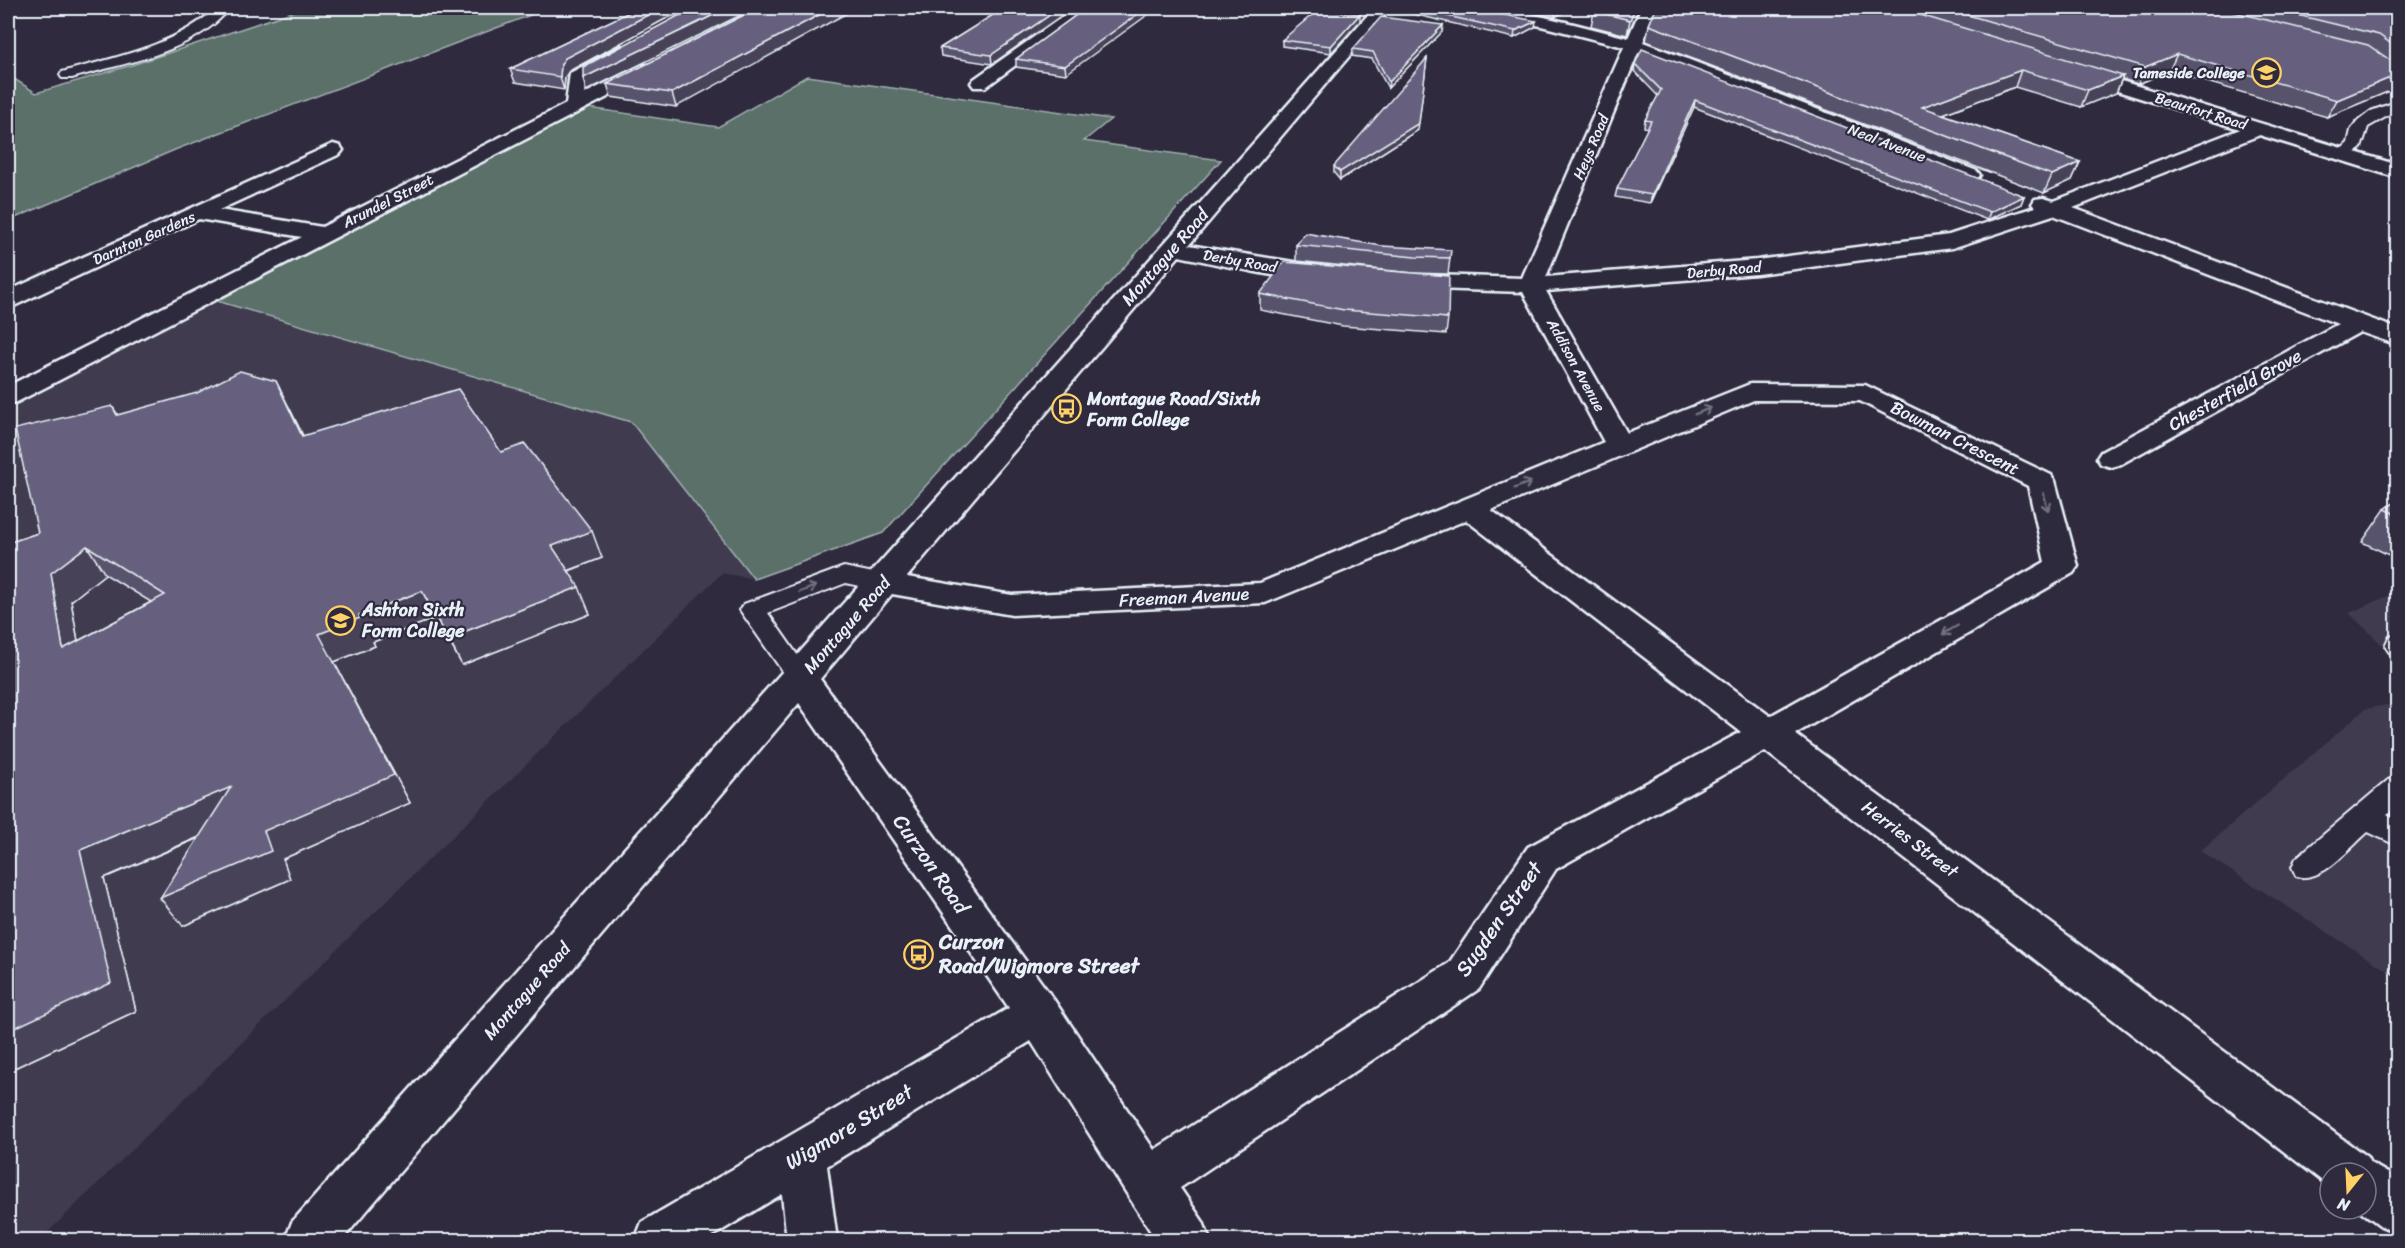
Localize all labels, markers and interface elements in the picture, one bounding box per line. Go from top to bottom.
school or university icon: Tameside College [2250,57,2282,89]
place label: Tameside College [2133,60,2245,86]
street label: Beaufort Road [2152,85,2251,138]
street label: Heys Road [1566,109,1617,184]
street label: Neal Avenue [1844,116,1930,170]
street label: Arundel Street [337,167,439,236]
street label: Montague Road [1113,199,1218,313]
street label: Darnton Gardens [88,204,200,272]
street label: Derby Road [1201,242,1280,280]
street label: Derby Road [1686,254,1763,286]
street label: Addison Avenue [1539,313,1613,417]
street label: Chesterfield Grove [2162,340,2308,440]
place label: Montague Road/Sixth Form College [1086,383,1261,436]
street label: Bowman Crescent [1885,392,2025,484]
bus stop icon: Montague Road/Sixth Form College [1050,393,1082,425]
one-way arrow [1693,405,1712,416]
one-way arrow [1513,479,1531,490]
one-way arrow [2041,492,2053,511]
street label: Montague Road [795,567,900,681]
street label: Freeman Avenue [1118,578,1250,616]
one-way arrow [798,582,816,593]
place label: Ashton Sixth Form College [361,594,465,647]
school or university icon: Ashton Sixth Form College [325,604,357,636]
one-way arrow [1942,625,1960,636]
street label: Herries Street [1855,792,1966,887]
street label: Curzon Road [882,806,981,924]
street label: Sugden Street [1445,852,1554,985]
place label: Curzon Road/Wigmore Street [938,923,1141,985]
street label: Montague Road [475,933,580,1047]
bus stop icon: Curzon Road/Wigmore Street [902,938,934,970]
street label: Wigmore Street [777,1073,922,1181]
north arrow [2318,1161,2378,1221]
text: N [2333,1189,2354,1221]

